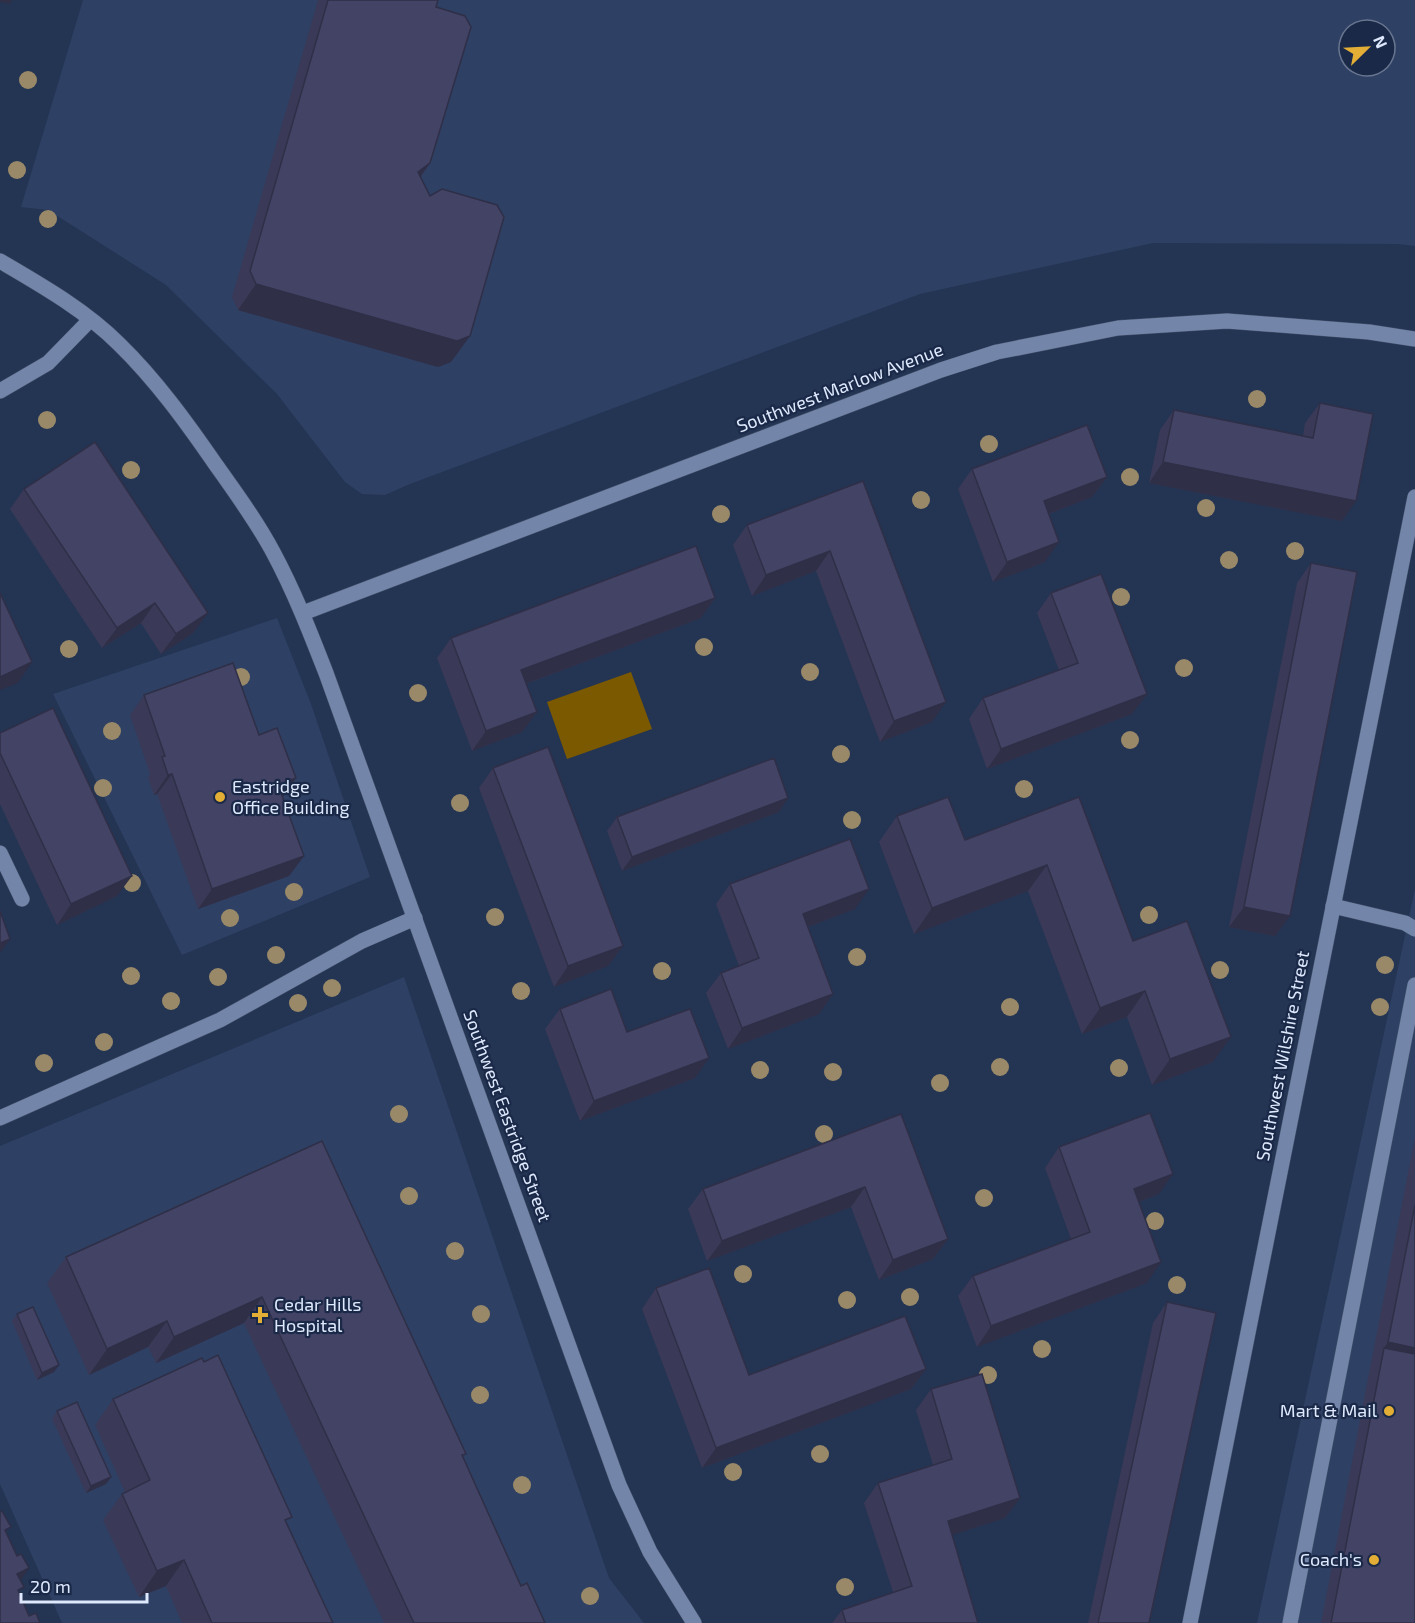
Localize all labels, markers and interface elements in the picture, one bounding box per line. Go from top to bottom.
north arrow [1337,18,1397,78]
text: N [1370,33,1392,51]
street label: Southwest Marlow Avenue [733,338,946,437]
place label: Eastridge Office Building [232,775,350,818]
marker: Eastridge Office Building [213,790,227,804]
street label: Southwest Wilshire Street [1251,949,1313,1163]
street label: Southwest Eastridge Street [459,1007,557,1225]
place label: Cedar Hills Hospital [274,1293,361,1336]
marker: Cedar Hills Hospital [251,1306,269,1324]
place label: Mart & Mail [1280,1399,1378,1421]
marker: Mart & Mail [1382,1404,1396,1418]
place label: Coach's [1300,1548,1362,1570]
marker: Coach's [1367,1553,1381,1567]
scale bar [21,1566,147,1604]
text: 20 m [30,1575,71,1597]

